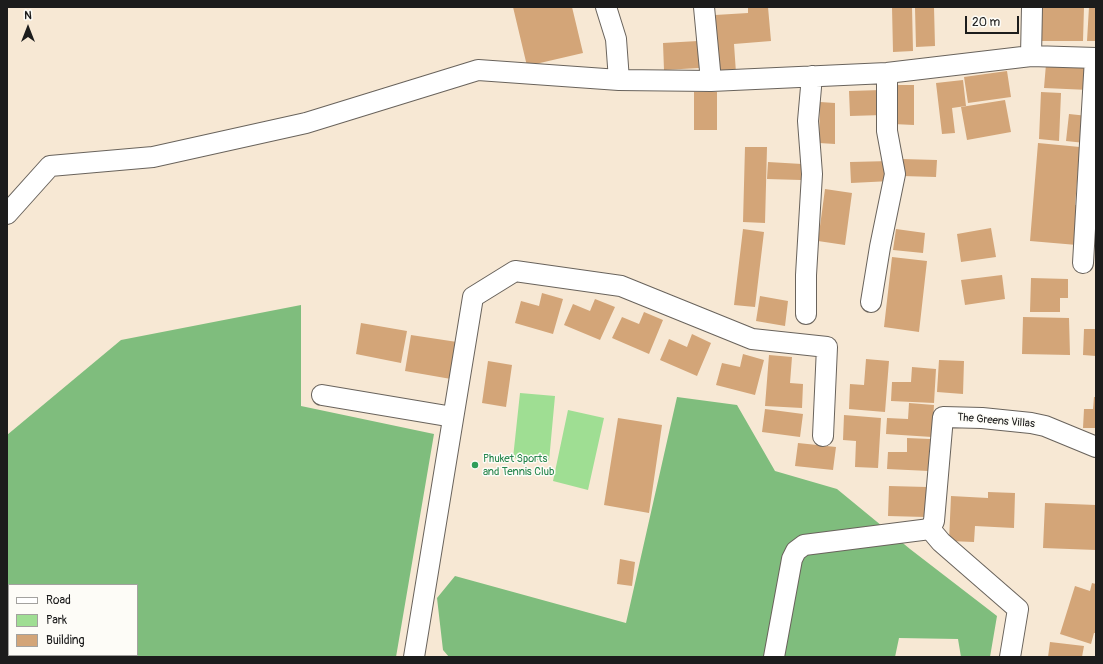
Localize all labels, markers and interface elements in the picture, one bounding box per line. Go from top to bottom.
north arrow [8,8,48,48]
scale bar [967,8,1021,34]
text: N [24,9,32,22]
text: 20 m [972,15,1000,30]
street label: The Greens Villas [957,411,1035,431]
place label: Phuket Sports and Tennis Club [483,452,554,478]
marker: Phuket Sports and Tennis Club [470,460,480,470]
legend [8,584,138,656]
text: Road [46,593,71,608]
text: Park [46,613,67,628]
text: Building [46,633,85,648]

